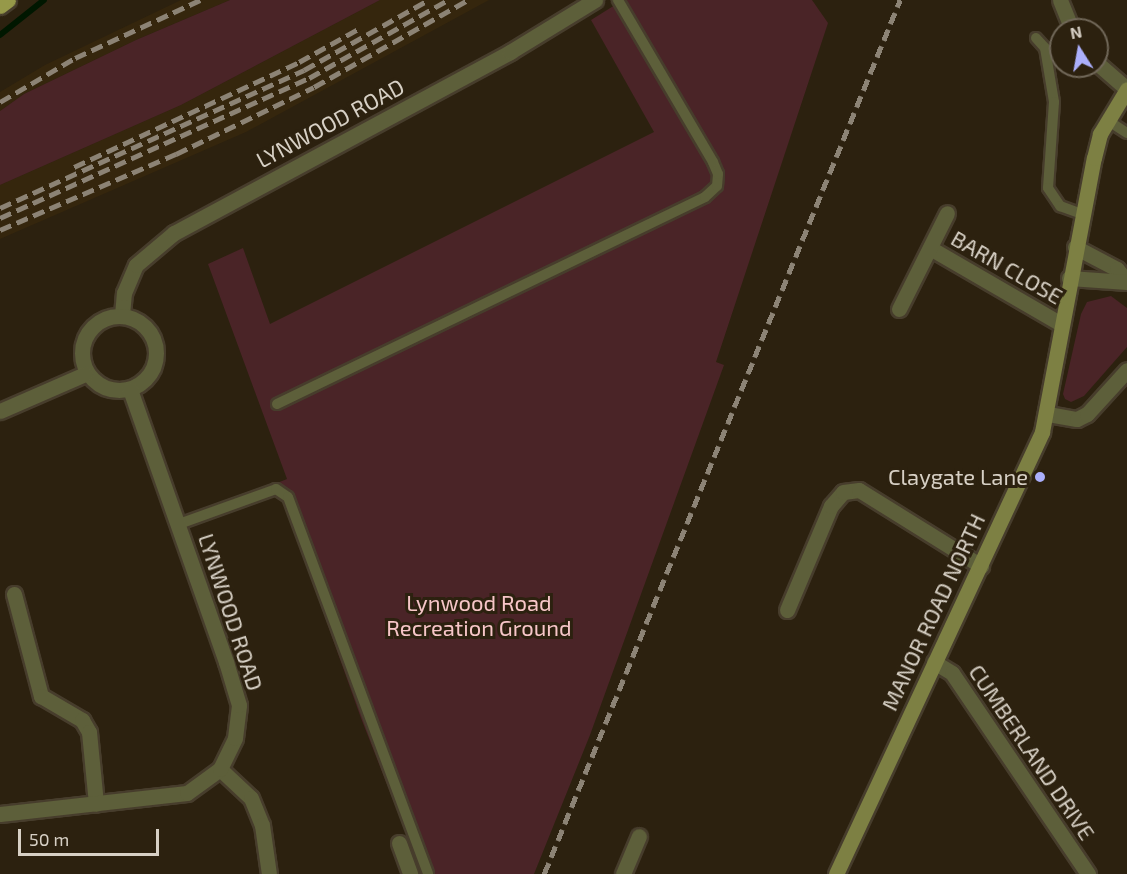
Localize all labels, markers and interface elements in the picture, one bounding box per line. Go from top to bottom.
north arrow [1049,18,1109,78]
text: N [1068,21,1083,42]
street label: LYNWOOD ROAD [252,73,408,173]
street label: BARN CLOSE [947,225,1067,309]
place label: Claygate Lane [888,464,1028,490]
marker: Claygate Lane [1033,470,1047,484]
street label: MANOR ROAD NORTH [876,509,990,715]
street label: LYNWOOD ROAD [193,530,269,694]
park label: Lynwood Road Recreation Ground [386,589,572,640]
street label: CUMBERLAND DRIVE [964,659,1100,845]
scale bar [21,817,162,855]
text: 50 m [29,828,69,850]

